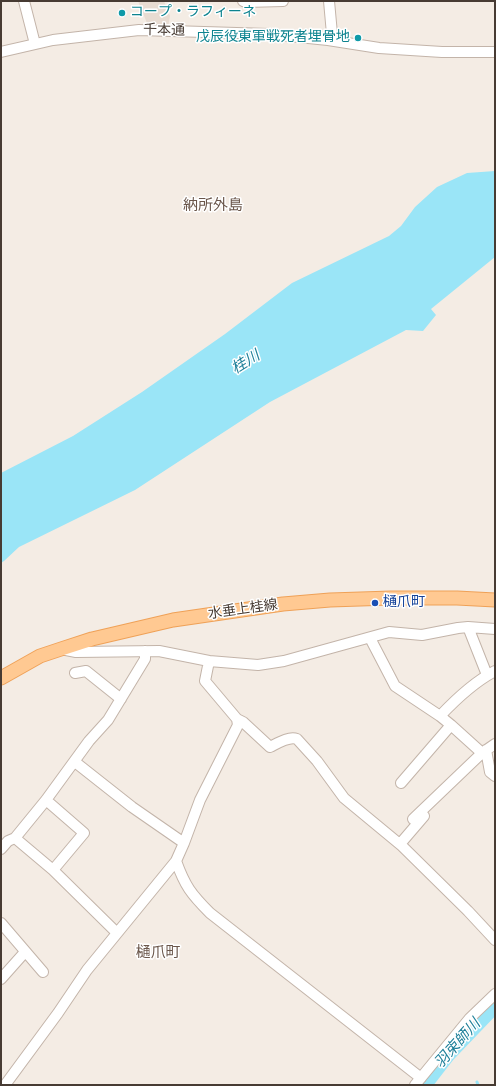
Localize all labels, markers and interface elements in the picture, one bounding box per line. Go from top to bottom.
place label: コープ・ラフィーネ [130,5,256,21]
marker: コープ・ラフィーネ [117,8,127,18]
street label: 千本通 [143,22,185,40]
place label: 戊辰役東軍戦死者埋骨地 [196,30,350,46]
marker: 戊辰役東軍戦死者埋骨地 [353,33,363,43]
district label: 納所外島 [183,197,243,215]
water label: 桂川 [229,347,263,379]
place label: 樋爪町 [383,595,425,611]
street label: 水垂上桂線 [207,597,279,623]
marker: 樋爪町 [370,598,380,608]
district label: 樋爪町 [136,944,180,962]
water label: 羽束師川 [431,1016,485,1072]

